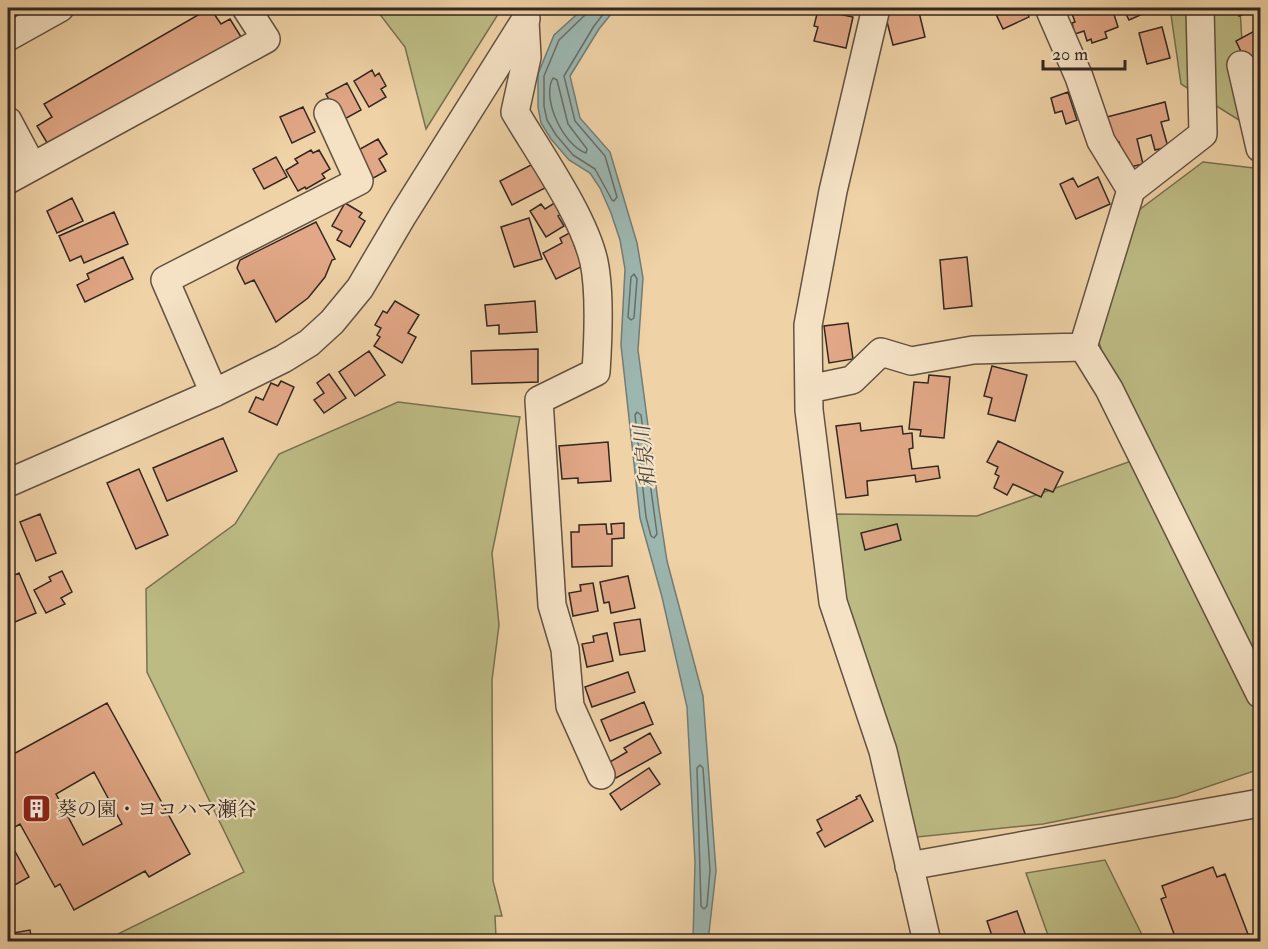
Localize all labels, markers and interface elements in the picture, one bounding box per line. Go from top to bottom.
scale bar [1043,33,1126,71]
text: 20 m [1052,43,1088,66]
water label: 和泉川 [629,422,662,490]
building icon: 葵の園・ヨコハマ瀬谷 [20,793,52,825]
place label: 葵の園・ヨコハマ瀬谷 [57,797,257,822]

